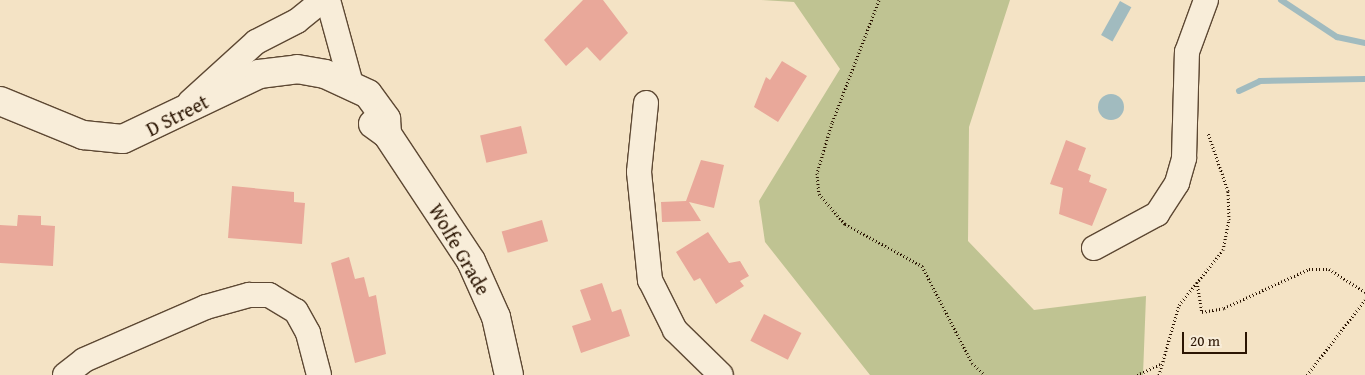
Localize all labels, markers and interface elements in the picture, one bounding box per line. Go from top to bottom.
street label: D Street [142,89,212,141]
street label: Wolfe Grade [424,199,496,299]
scale bar [1185,322,1250,354]
text: 20 m [1190,330,1220,351]

